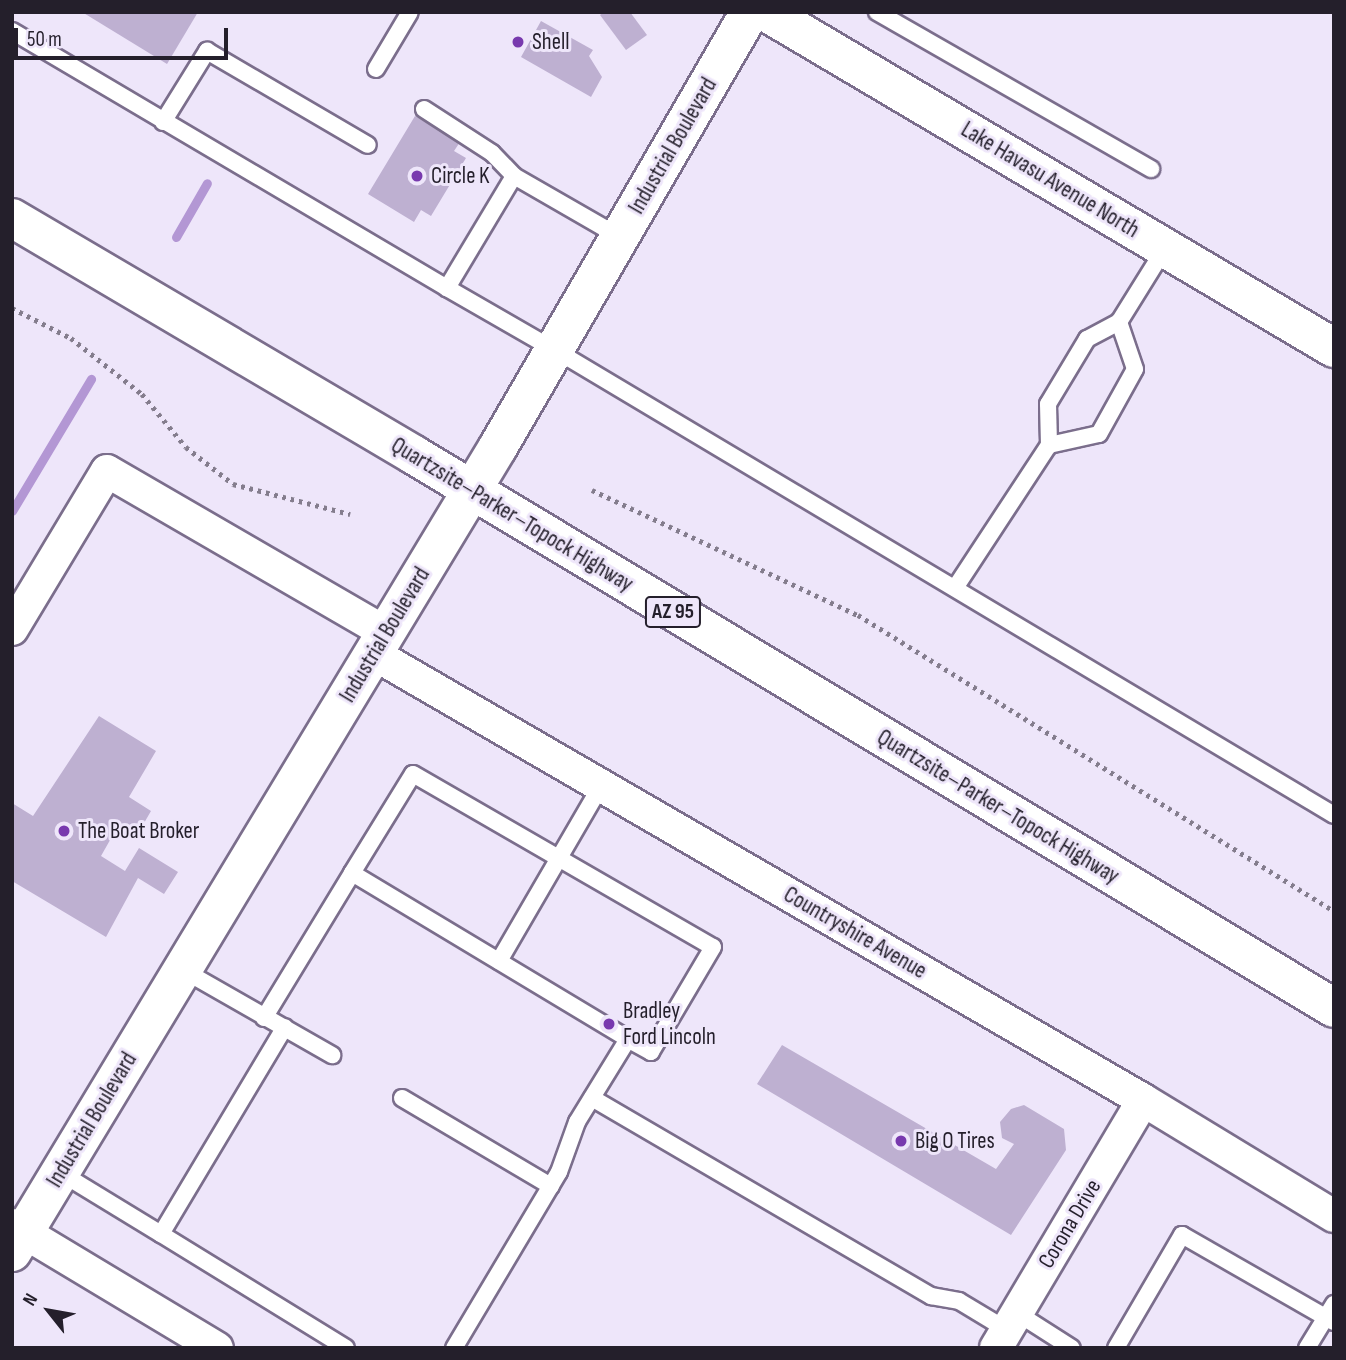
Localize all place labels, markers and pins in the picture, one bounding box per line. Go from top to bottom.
place label: Shell [532,28,569,56]
marker: Shell [510,34,526,50]
place label: Circle K [431,162,490,190]
marker: Circle K [409,168,425,184]
place label: The Boat Broker [78,817,199,845]
marker: The Boat Broker [56,823,72,839]
place label: Bradley Ford Lincoln [623,997,716,1051]
marker: Bradley Ford Lincoln [601,1016,617,1032]
place label: Big O Tires [915,1127,995,1155]
marker: Big O Tires [893,1133,909,1149]

